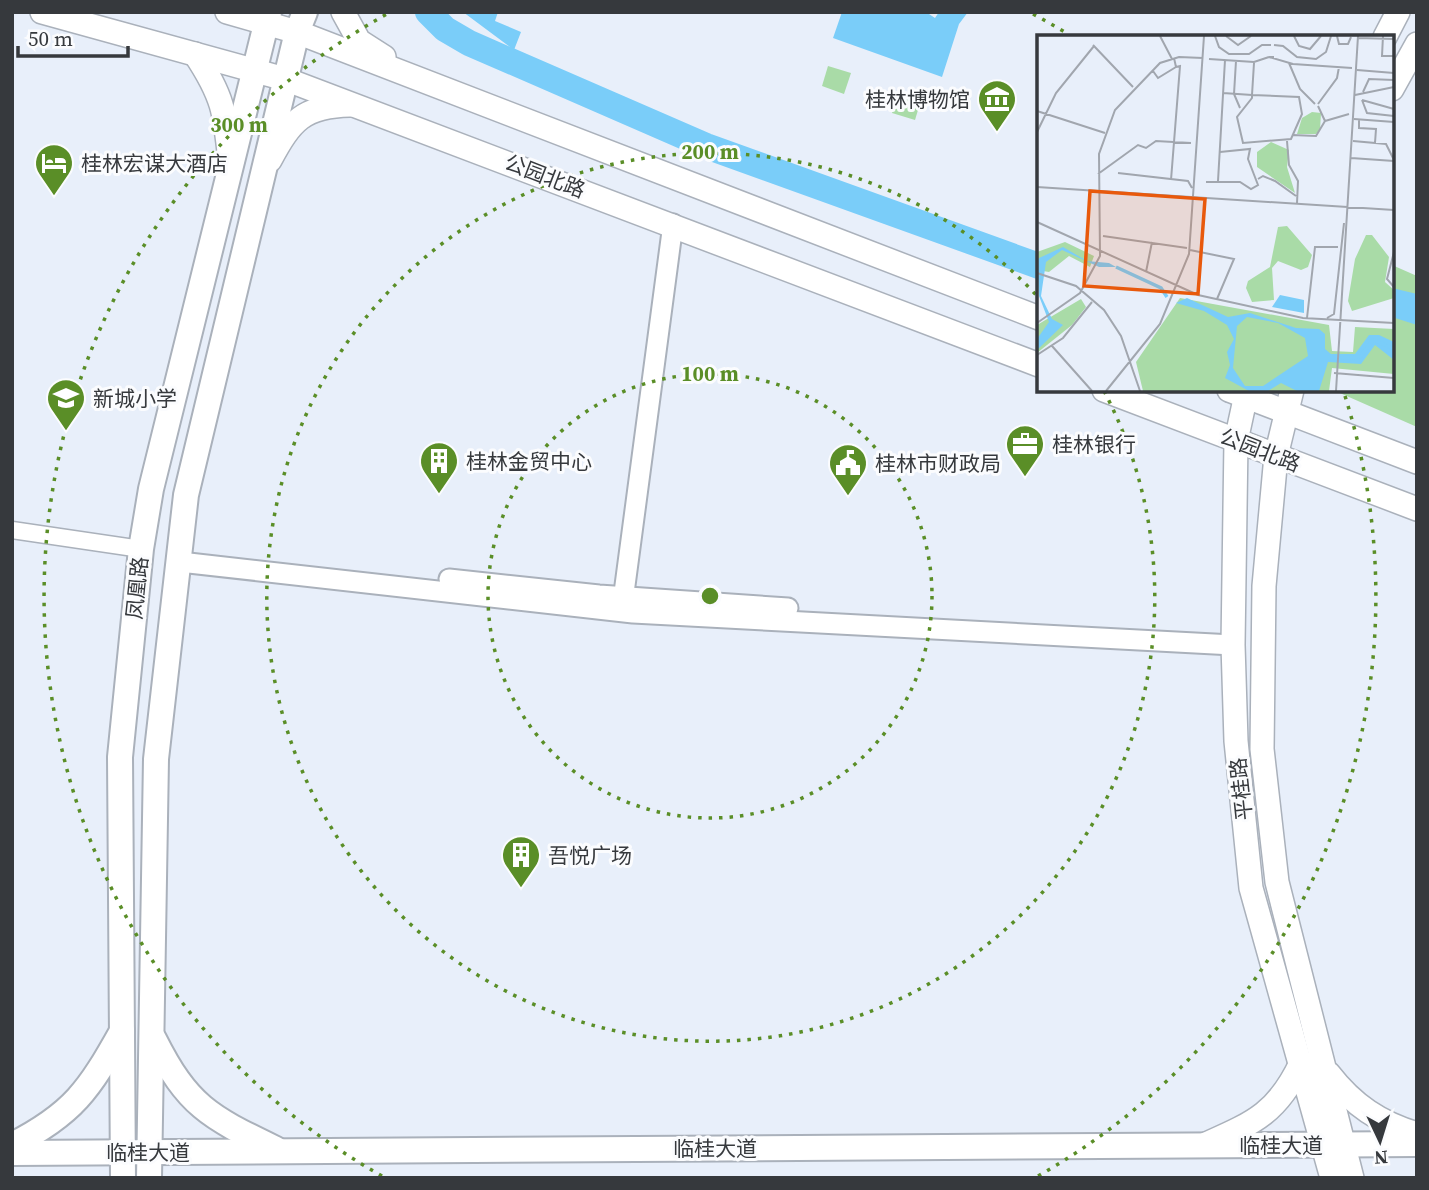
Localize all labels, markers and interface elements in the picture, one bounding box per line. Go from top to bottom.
scale bar [18,14,128,58]
text: 50 m [28,24,73,53]
inset map [1037,35,1394,392]
museum icon: 桂林博物馆 [976,78,1018,133]
place label: 桂林博物馆 [865,85,970,114]
text: 300 m [210,110,268,139]
text: 200 m [681,137,739,166]
hotel icon: 桂林宏谋大酒店 [33,142,75,197]
street label: 公园北路 [501,147,589,205]
place label: 桂林宏谋大酒店 [81,149,228,178]
text: 100 m [681,359,739,388]
school or university icon: 新城小学 [45,377,87,432]
place label: 新城小学 [93,384,177,413]
street label: 公园北路 [1216,421,1304,479]
office icon: 桂林银行 [1004,423,1046,478]
place label: 桂林银行 [1052,430,1136,459]
building icon: 桂林金贸中心 [418,440,460,495]
public building icon: 桂林市财政局 [827,442,869,497]
place label: 桂林金贸中心 [466,447,592,476]
place label: 桂林市财政局 [875,449,1001,478]
street label: 凤凰路 [119,555,155,621]
centre of rings [698,584,722,608]
street label: 平桂路 [1223,756,1259,822]
building icon: 吾悦广场 [500,834,542,889]
place label: 吾悦广场 [548,841,632,870]
north arrow [1345,1106,1415,1176]
street label: 临桂大道 [1239,1131,1323,1160]
street label: 临桂大道 [673,1134,757,1163]
street label: 临桂大道 [106,1138,190,1167]
text: N [1373,1145,1389,1171]

